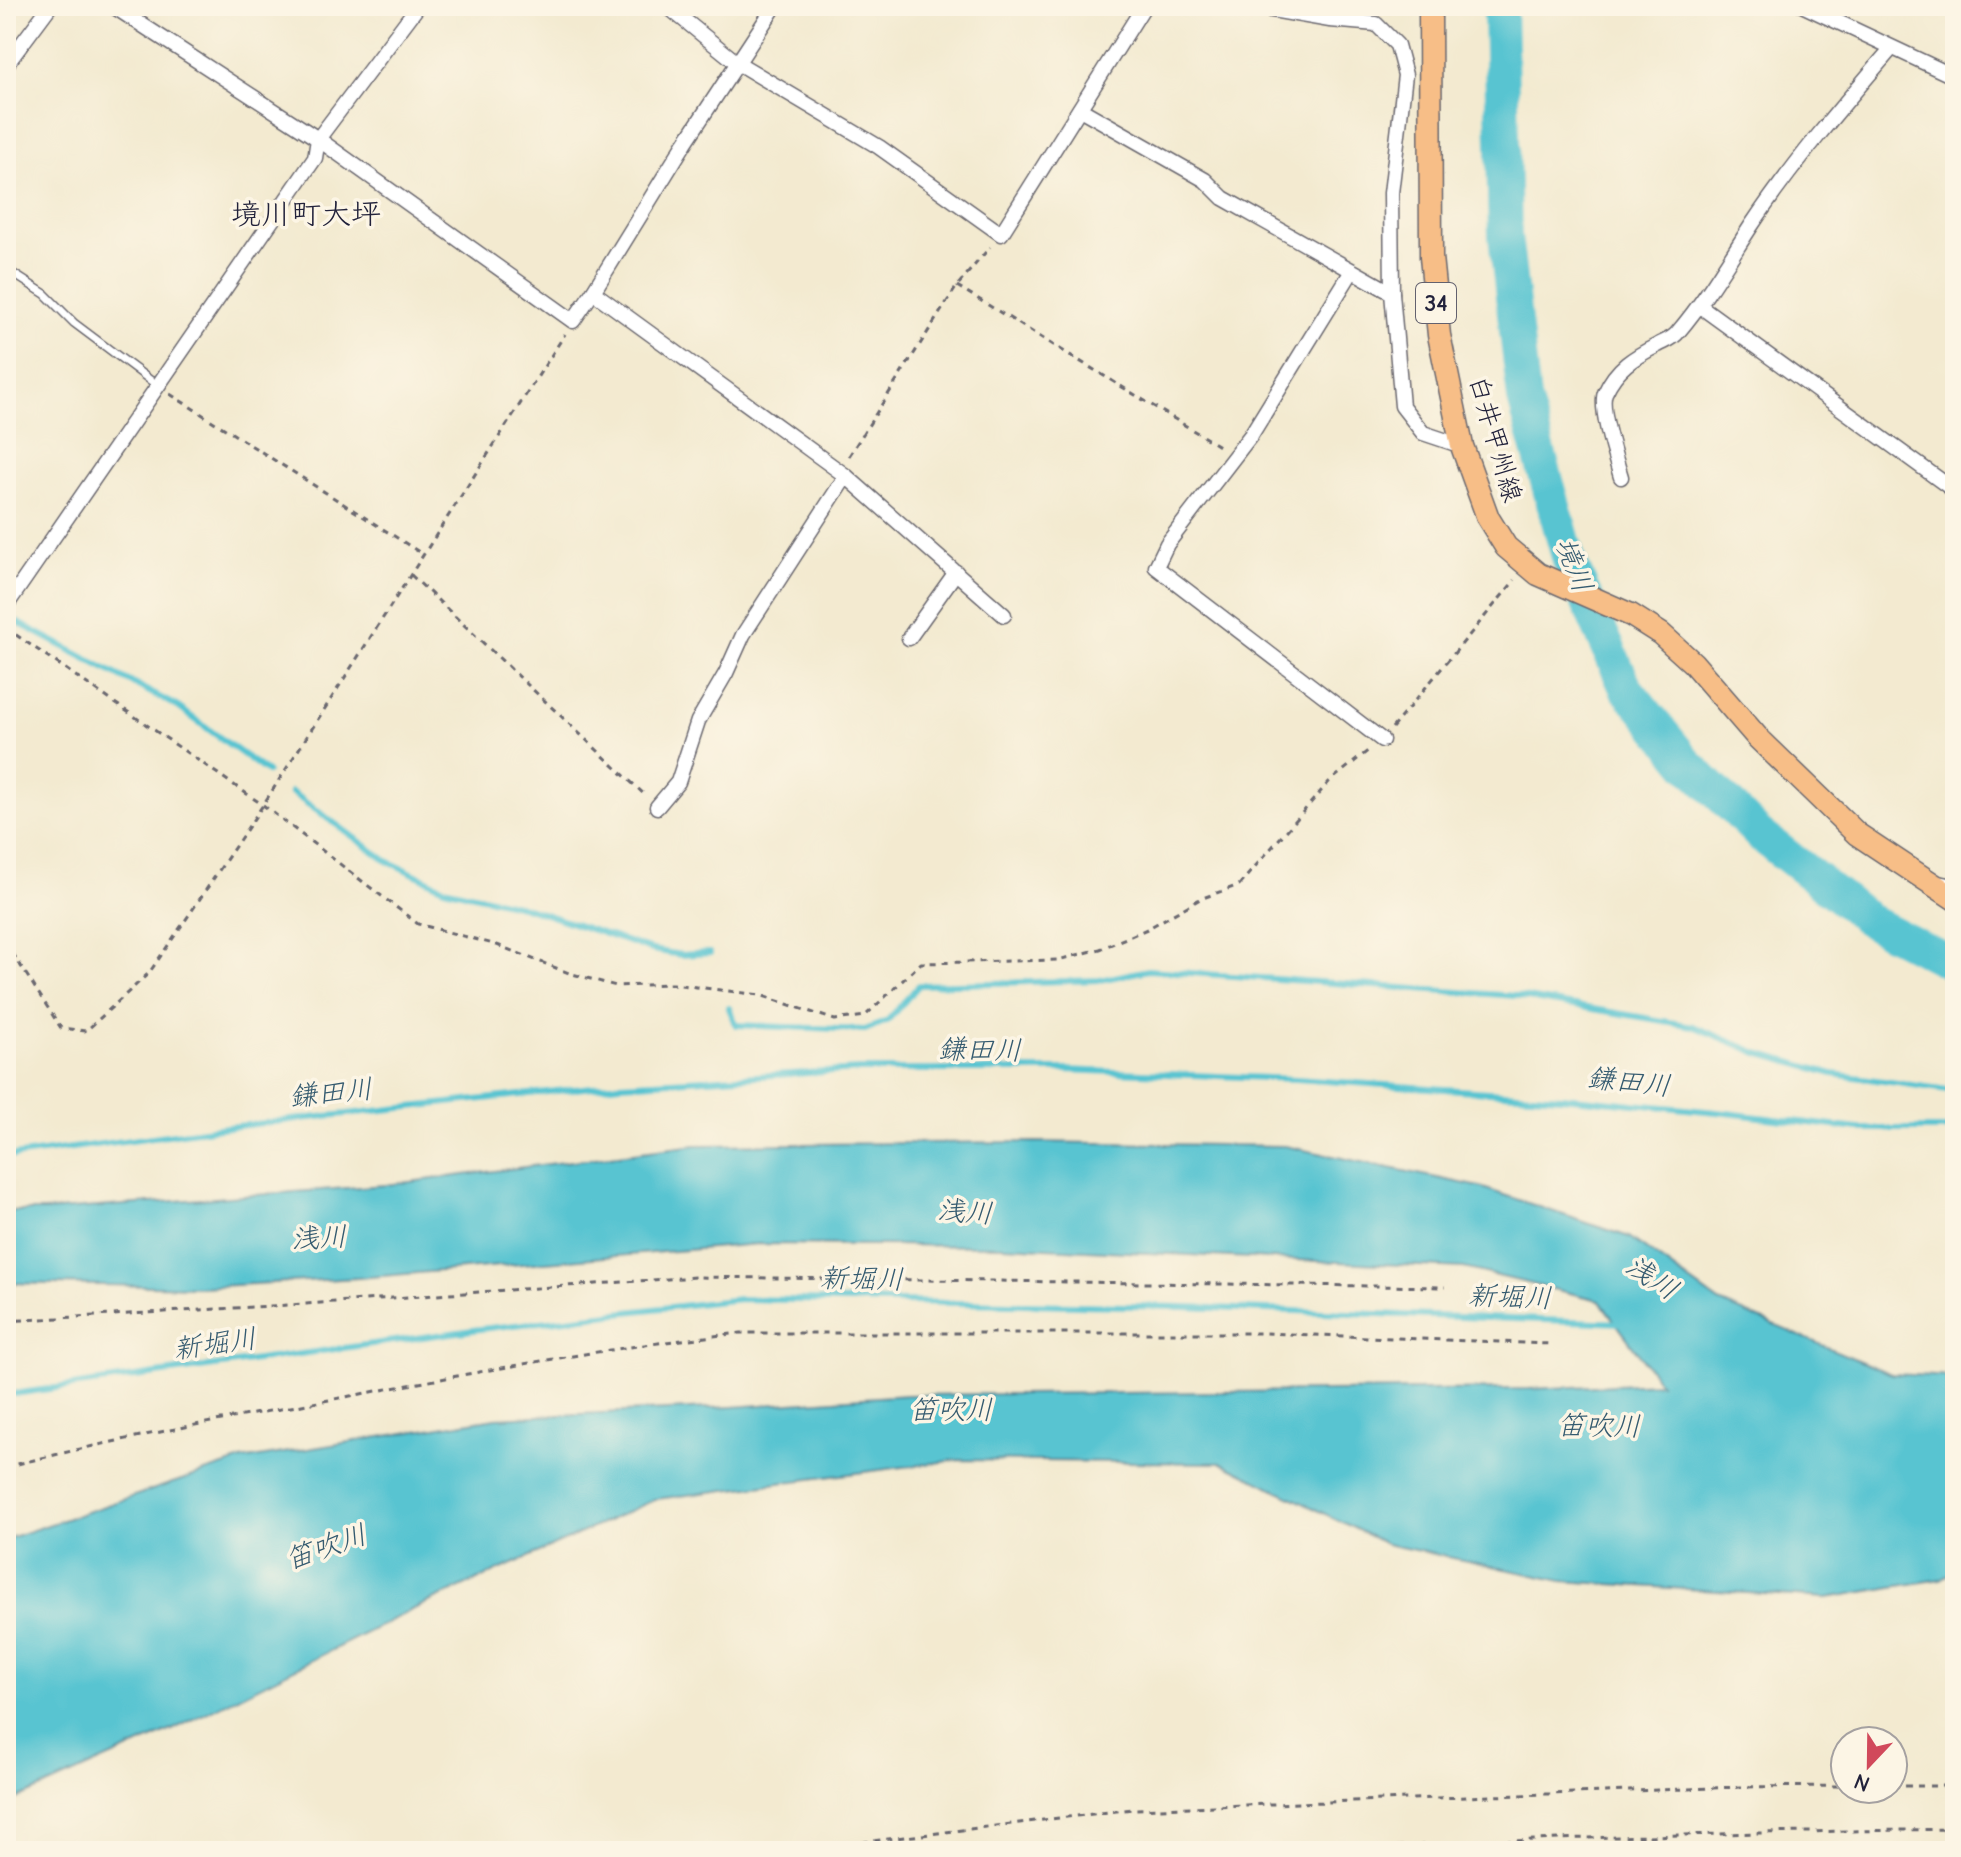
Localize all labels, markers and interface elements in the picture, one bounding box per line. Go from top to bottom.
district label: 境川町大坪 [231,197,381,232]
road number: 34 [1416,283,1456,323]
street label: 白井甲州線 [1463,372,1527,506]
water label: 境川 [1549,533,1599,597]
water label: 鎌田川 [938,1033,1022,1067]
water label: 鎌田川 [1586,1062,1672,1102]
water label: 鎌田川 [288,1073,374,1113]
water label: 浅川 [936,1194,994,1230]
water label: 浅川 [290,1221,348,1255]
water label: 浅川 [1620,1249,1684,1307]
water label: 新堀川 [820,1262,904,1296]
water label: 新堀川 [1467,1280,1553,1314]
water label: 新堀川 [171,1322,259,1366]
water label: 笛吹川 [909,1394,993,1426]
water label: 笛吹川 [1557,1409,1641,1443]
water label: 笛吹川 [281,1518,371,1576]
north arrow [1829,1725,1909,1805]
text: N [1850,1768,1873,1797]

